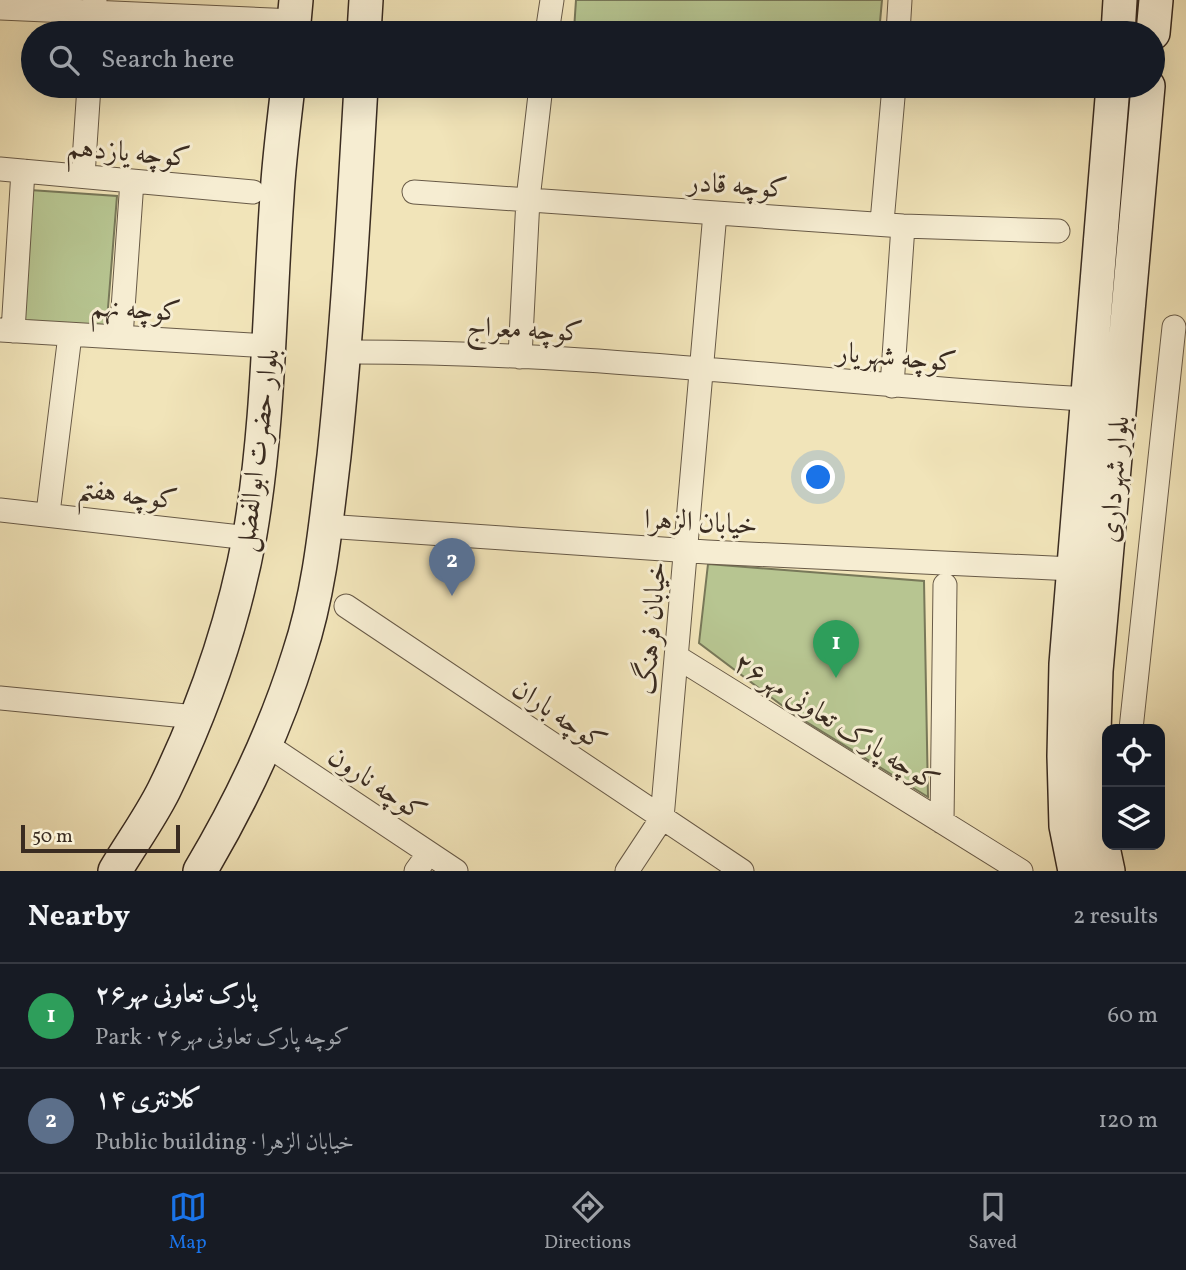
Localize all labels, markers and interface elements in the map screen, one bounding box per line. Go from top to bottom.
search box [21,21,1165,98]
icon: search [45,41,83,79]
text: Search here [101,42,234,78]
street label: کوچه یازدهم [65,129,192,183]
street label: کوچه قادر [684,163,789,209]
street label: کوچه نهم [89,289,182,337]
street label: کوچه معراج [465,308,584,357]
street label: کوچه شهریار [832,334,958,383]
street label: بلوار حضرت ابوالفضل [227,346,290,554]
street label: بلوار شهرداری [1091,414,1140,544]
your location [801,460,835,494]
street label: کوچه هفتم [75,470,180,527]
street label: خیابان الزهرا [643,501,759,546]
pin: 2 [429,538,475,596]
street label: خیابان فرهنگ [627,560,678,697]
pin: 1 [813,620,859,678]
street label: کوچه پارک تعاونی مهر۲۶ [725,644,946,802]
street label: کوچه باران [504,670,614,762]
map controls [1102,724,1165,850]
button: locate [1102,724,1165,787]
street label: کوچه نارون [320,738,434,832]
button: layers [1102,787,1165,850]
scale bar [21,822,180,854]
text: 50 m [32,824,73,850]
text: Nearby [28,896,130,938]
text: 2 results [1073,901,1158,933]
text: پارک تعاونی مهر۲۶ [95,977,257,1013]
text: 1 [46,1000,56,1032]
text: 60 m [1108,1000,1158,1032]
text: Park · کوچه پارک تعاونی مهر۲۶ [95,1022,349,1054]
text: کلانتری ۱۴ [95,1082,202,1118]
text: 2 [45,1105,57,1137]
text: 120 m [1098,1105,1158,1137]
text: Public building · خیابان الزهرا [95,1127,354,1159]
tab: Map [169,1188,207,1256]
tab: Directions [544,1188,631,1256]
tab: Saved [968,1188,1017,1256]

